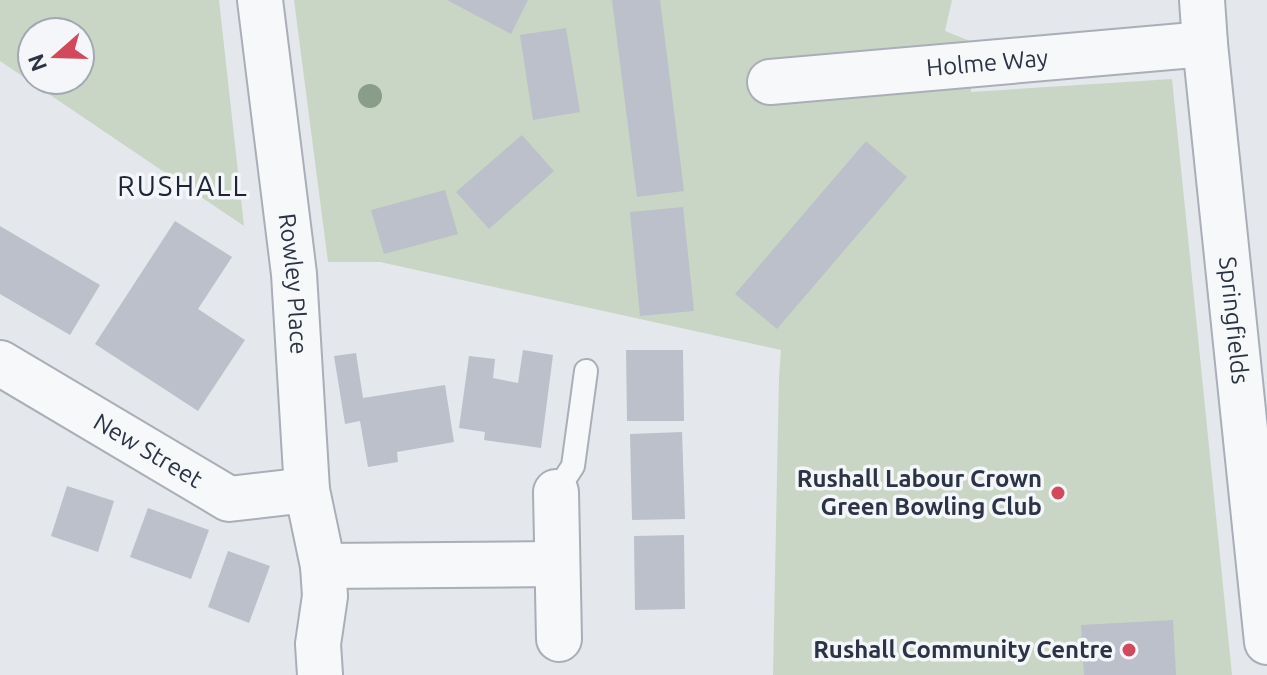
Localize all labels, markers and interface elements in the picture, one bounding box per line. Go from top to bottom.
north arrow [16,16,96,96]
street label: Holme Way [925,44,1050,81]
text: N [22,51,51,75]
district label: RUSHALL [117,170,249,201]
street label: Rowley Place [274,212,313,355]
street label: Springfields [1214,255,1254,385]
street label: New Street [89,408,208,493]
place label: Rushall Labour Crown Green Bowling Club [797,465,1042,520]
marker: Rushall Labour Crown Green Bowling Club [1049,484,1067,502]
place label: Rushall Community Centre [813,636,1113,663]
marker: Rushall Community Centre [1120,641,1138,659]

